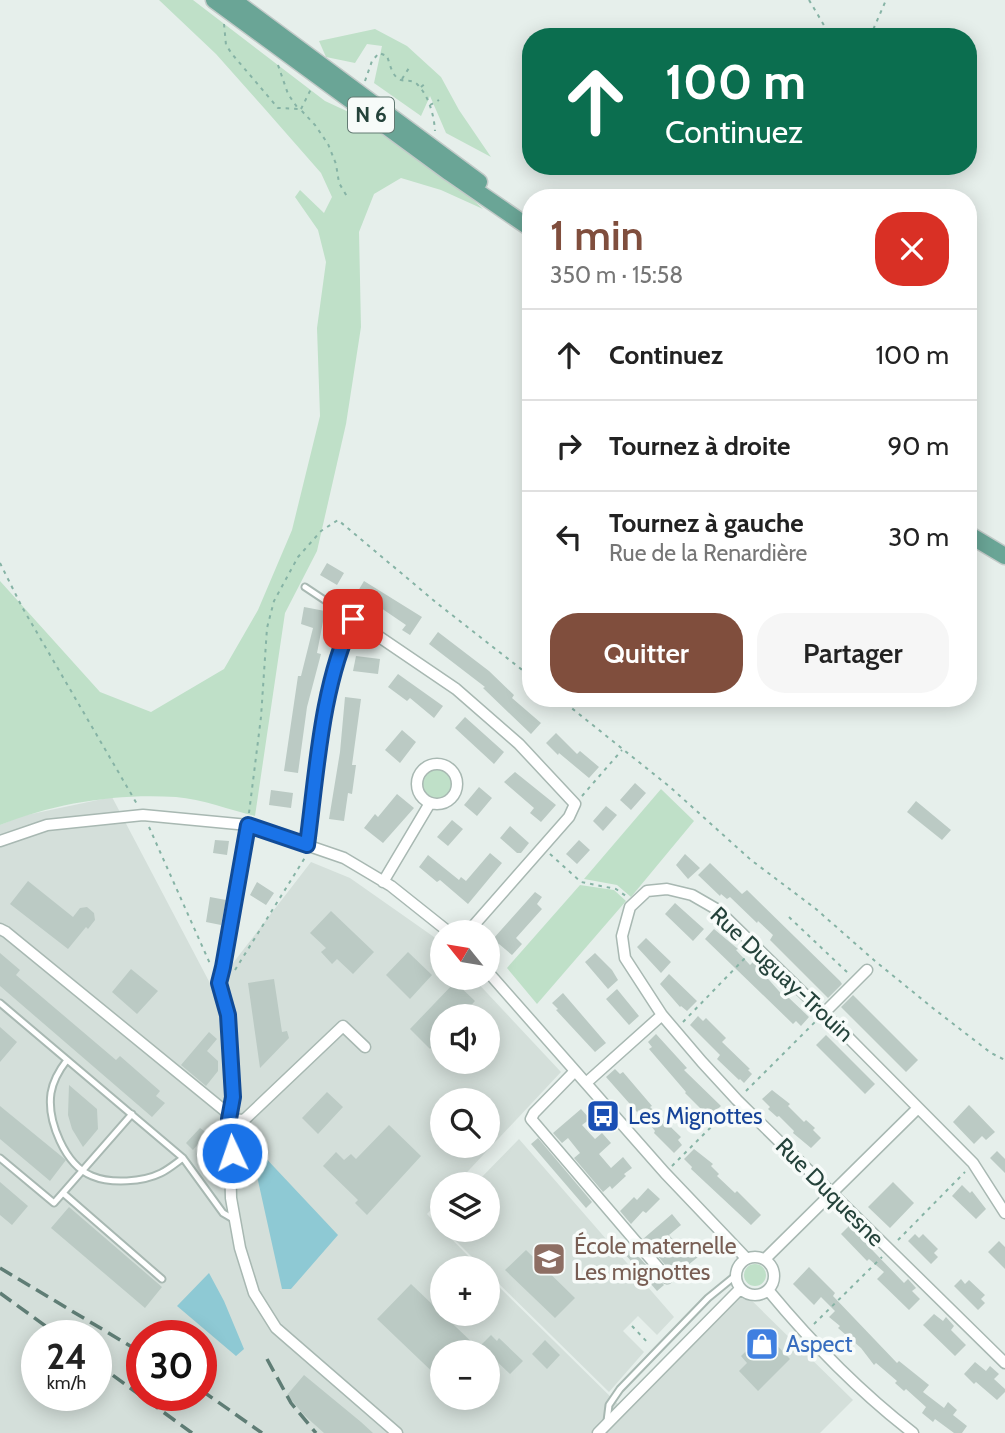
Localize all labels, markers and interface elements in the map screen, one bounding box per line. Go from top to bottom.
text: 100 m [665,52,806,111]
icon: ahead [550,56,641,147]
road number: N 6 [348,97,394,132]
text: Continuez [665,112,803,151]
text: 1 min [550,209,644,261]
button: close [875,212,949,286]
text: 350 m · 15:58 [550,261,683,289]
icon: ahead [550,336,588,374]
text: Continuez [609,339,723,371]
text: 100 m [876,339,949,371]
icon: right [550,427,588,465]
text: Tournez à droite [609,430,791,462]
text: 90 m [887,430,949,462]
text: Tournez à gauche [609,507,804,539]
icon: left [550,518,588,556]
text: 30 m [888,521,949,553]
text: Rue de la Renardière [609,539,807,567]
pin [323,589,383,649]
icon: arrive [334,600,372,638]
button: Quitter [550,613,743,693]
button: Partager [757,613,949,693]
street label: Rue Duguay-Trouin [705,901,859,1047]
north arrow [430,920,500,990]
map controls [430,920,500,1410]
button: sound [430,1004,500,1074]
button: search [430,1088,500,1158]
bus stop icon: Les Mignottes [584,1097,622,1135]
place label: Les Mignottes [628,1102,763,1130]
position arrow [195,1116,269,1190]
street label: Rue Duquesne [770,1132,890,1252]
button: layers [430,1172,500,1242]
place label: École maternelle Les mignottes [574,1231,737,1286]
school or university icon: École maternelle Les mignottes [530,1240,568,1278]
button: + [430,1256,500,1326]
speed limit sign: 30 [126,1320,217,1411]
shop icon: Aspect [743,1325,781,1363]
place label: Aspect [786,1330,853,1358]
text: 24 [46,1335,87,1378]
button: − [430,1340,500,1410]
text: km/h [47,1372,86,1394]

